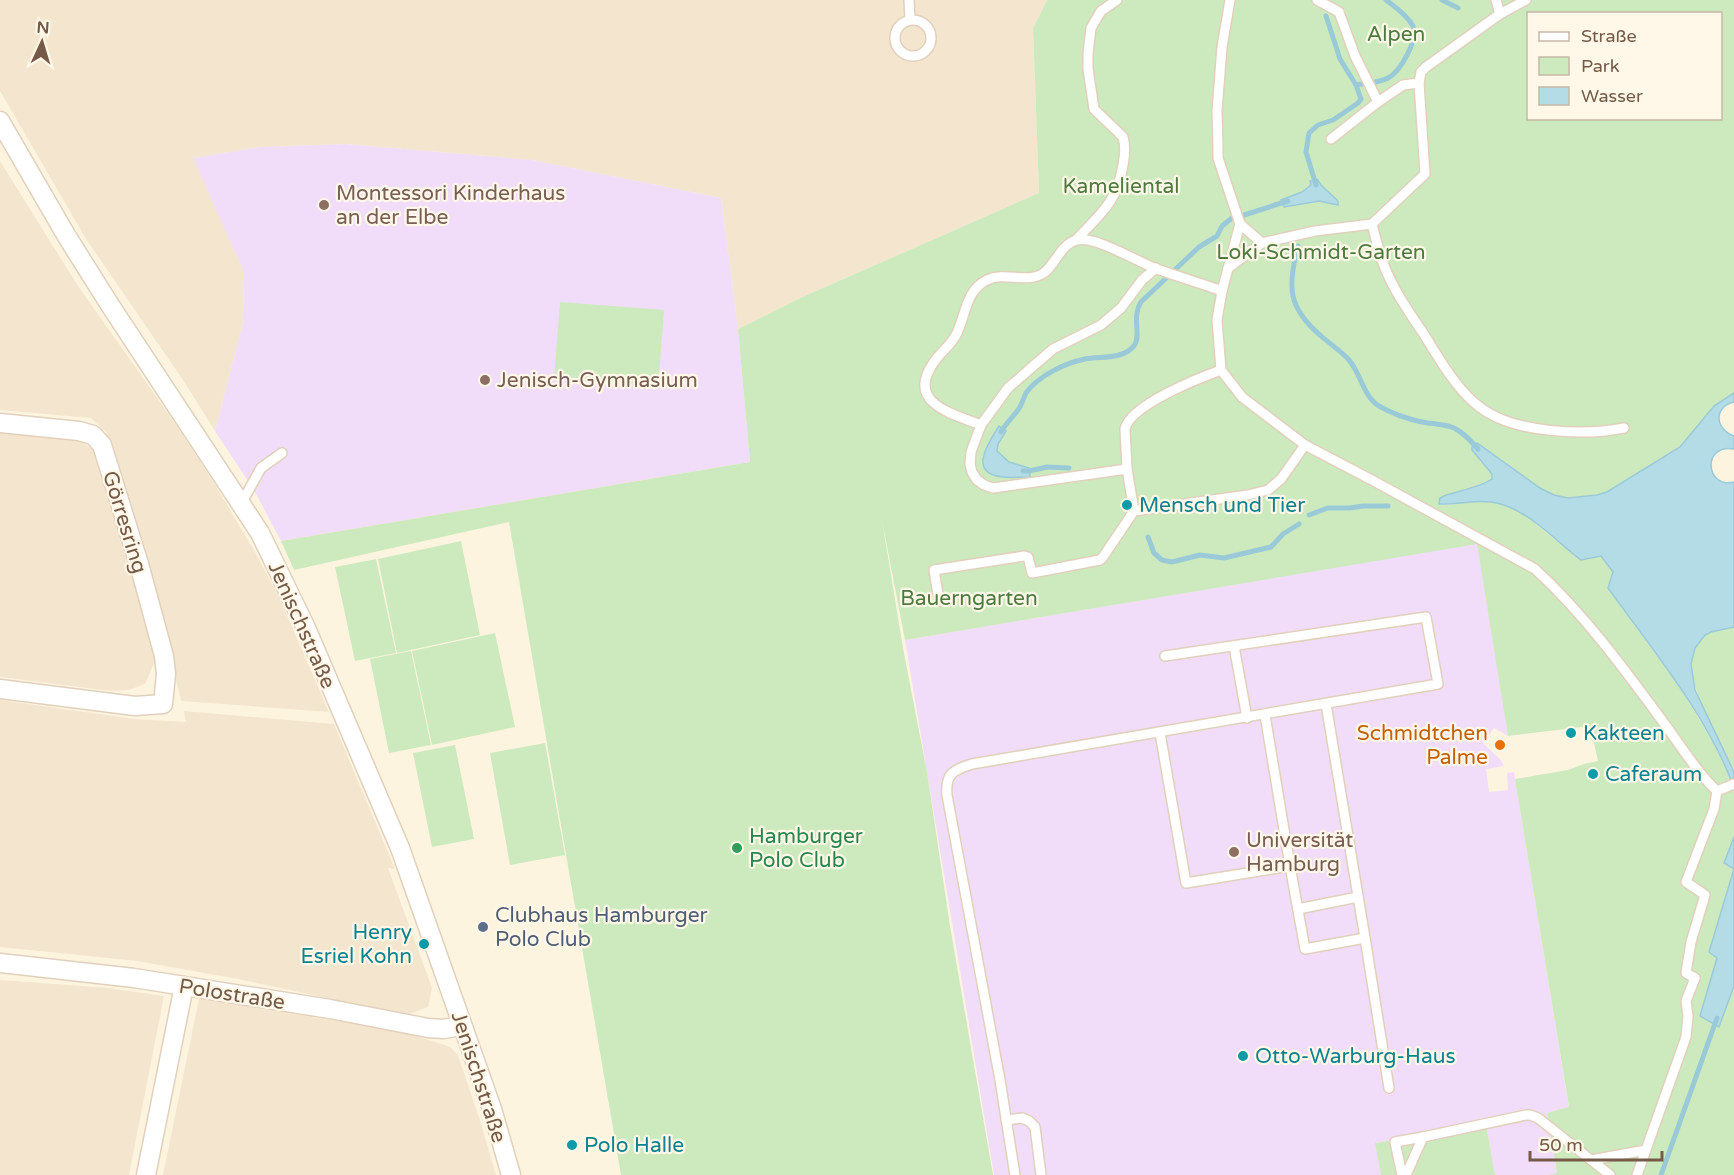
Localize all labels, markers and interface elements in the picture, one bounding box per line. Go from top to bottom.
north arrow [12,12,72,72]
legend [1527,12,1722,120]
text: N [36,18,50,38]
park label: Alpen [1367,22,1425,47]
text: Straße [1581,25,1637,47]
text: Park [1581,55,1620,77]
text: Wasser [1581,85,1643,107]
park label: Kameliental [1063,174,1179,199]
place label: Montessori Kinderhaus an der Elbe [336,181,565,230]
marker: Montessori Kinderhaus an der Elbe [317,198,331,212]
park label: Loki-Schmidt-Garten [1216,240,1426,265]
place label: Jenisch-Gymnasium [497,368,698,393]
marker: Jenisch-Gymnasium [478,373,492,387]
street label: Görresring [97,468,152,576]
place label: Mensch und Tier [1139,493,1305,518]
marker: Mensch und Tier [1120,498,1134,512]
street label: Jenischstraße [262,558,341,693]
park label: Bauerngarten [900,586,1038,611]
place label: Schmidtchen Palme [1357,721,1488,770]
place label: Kakteen [1583,721,1665,746]
marker: Kakteen [1564,726,1578,740]
marker: Schmidtchen Palme [1493,738,1507,752]
place label: Caferaum [1605,762,1702,787]
marker: Caferaum [1586,767,1600,781]
place label: Hamburger Polo Club [749,824,863,873]
place label: Universität Hamburg [1246,828,1353,877]
marker: Hamburger Polo Club [730,841,744,855]
marker: Universität Hamburg [1227,845,1241,859]
place label: Clubhaus Hamburger Polo Club [495,903,708,952]
place label: Henry Esriel Kohn [300,920,412,969]
marker: Clubhaus Hamburger Polo Club [476,920,490,934]
marker: Henry Esriel Kohn [417,937,431,951]
street label: Polostraße [177,974,287,1015]
street label: Jenischstraße [446,1008,512,1146]
place label: Otto-Warburg-Haus [1255,1044,1456,1069]
marker: Otto-Warburg-Haus [1236,1049,1250,1063]
scale bar [1530,1124,1662,1162]
place label: Polo Halle [584,1133,684,1158]
text: 50 m [1539,1134,1583,1156]
marker: Polo Halle [565,1138,579,1152]

